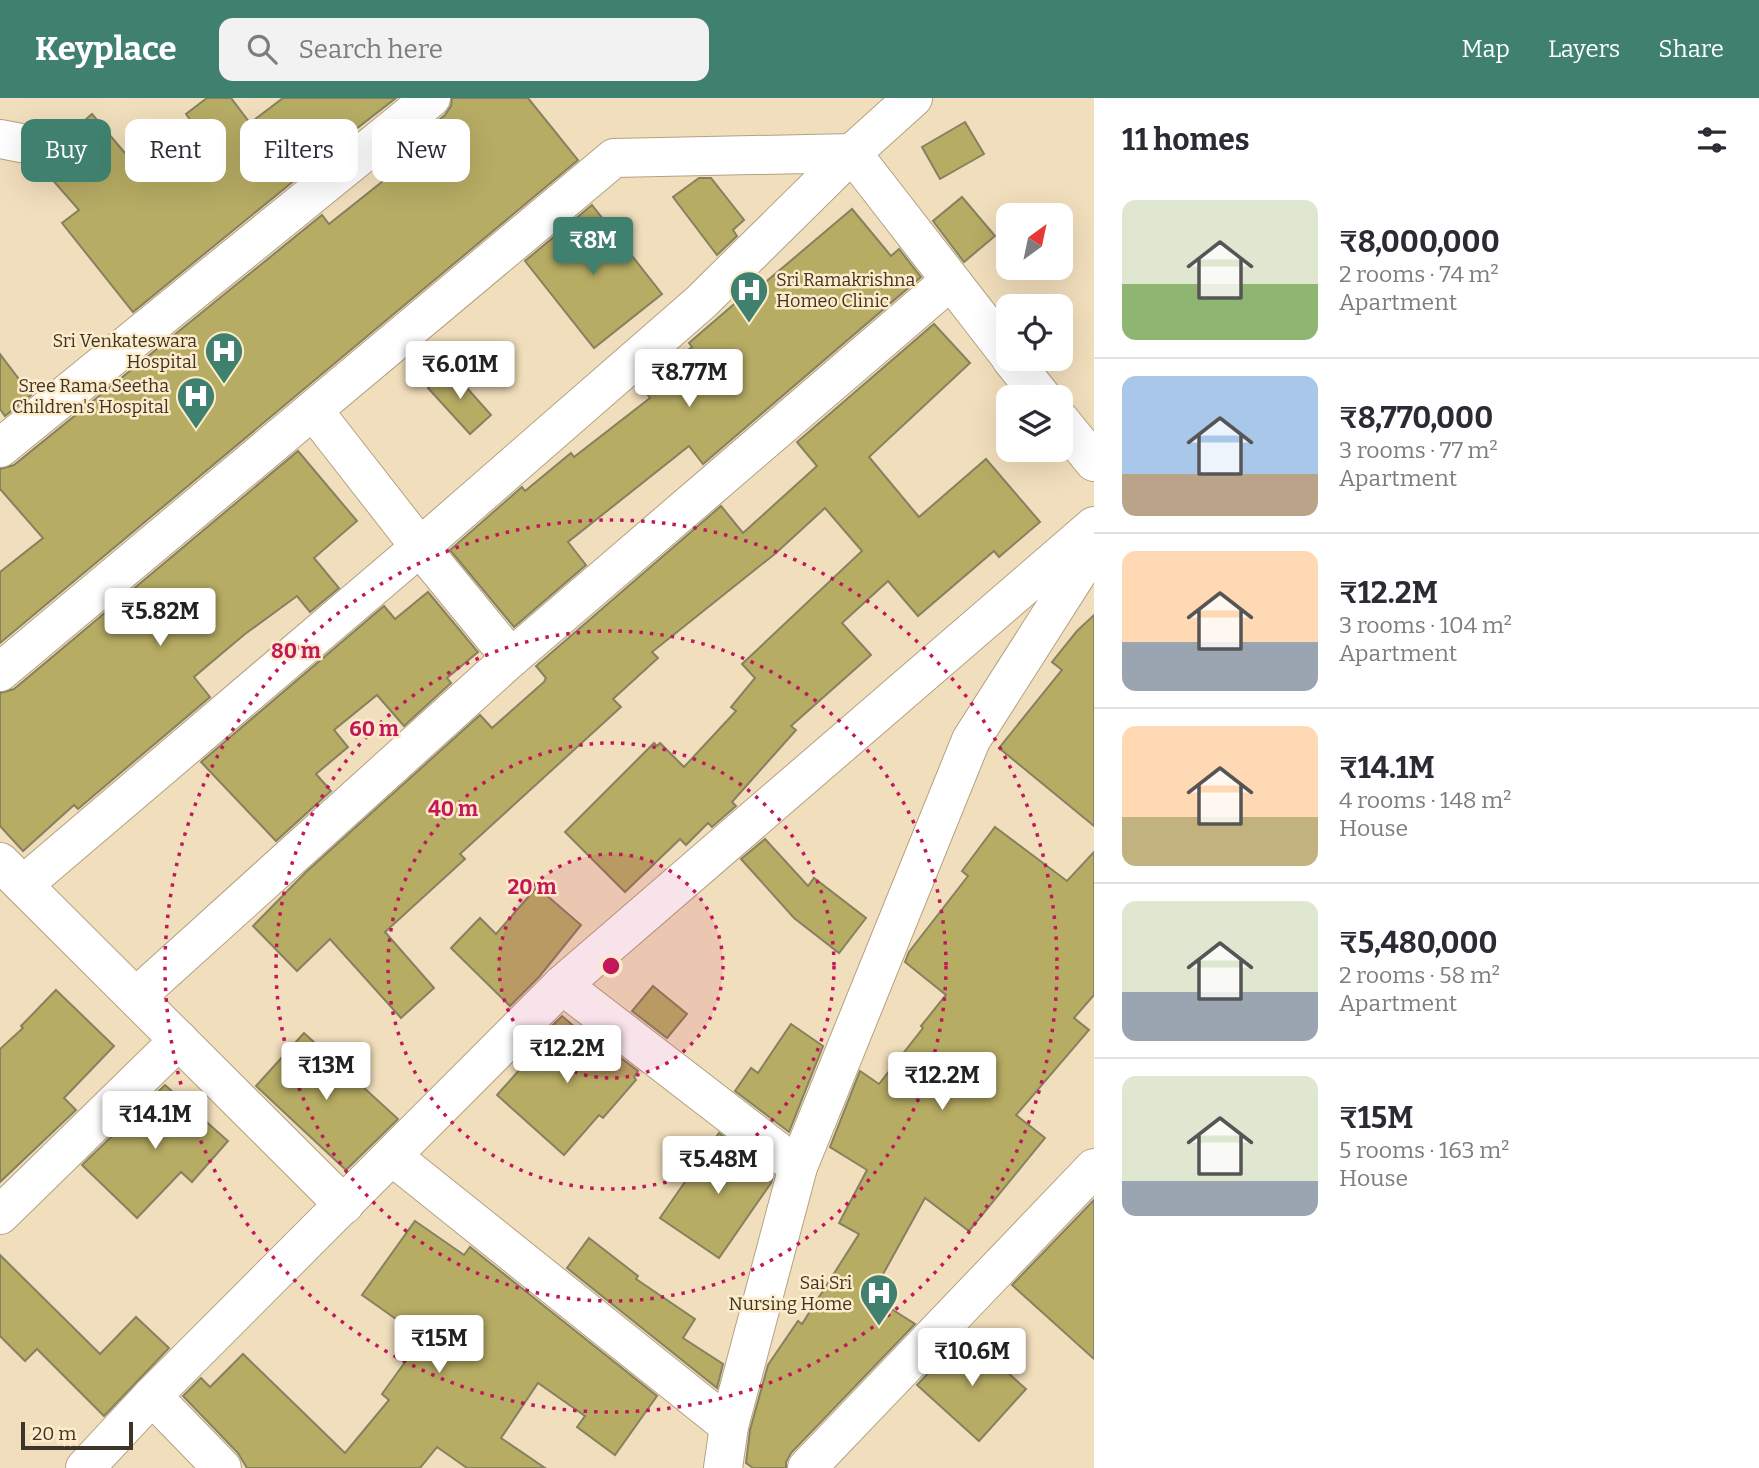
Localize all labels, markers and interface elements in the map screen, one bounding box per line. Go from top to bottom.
search box [219,18,709,81]
text: Keyplace [35,29,177,69]
icon: search [243,30,281,68]
text: Search here [299,34,443,65]
text: Map [1462,35,1510,63]
text: Layers [1548,35,1620,63]
text: Share [1658,35,1724,63]
chip: Buy [21,119,111,182]
chip: Rent [125,119,226,182]
chip: Filters [240,119,358,182]
chip: New [372,119,470,182]
icon: filters [1693,121,1731,159]
text: 11 homes [1122,122,1250,158]
north arrow [996,203,1073,280]
map controls [996,203,1073,462]
pin: ₹8M [559,218,627,277]
text: ₹8,000,000 [1339,224,1500,260]
text: ₹8M [569,226,617,254]
icon: home [1178,228,1262,312]
text: 2 rooms · 74 m² [1339,260,1499,288]
hospital icon: Sri Ramakrishna Homeo Clinic [728,269,770,324]
place label: Sri Ramakrishna Homeo Clinic [776,269,915,312]
text: Apartment [1339,288,1457,316]
button: locate [996,294,1073,371]
place label: Sri Venkateswara Hospital [53,330,197,373]
hospital icon: Sri Venkateswara Hospital [203,330,245,385]
pin: ₹6.01M [403,342,517,401]
text: ₹6.01M [422,350,498,378]
pin: ₹8.77M [632,350,746,409]
text: ₹8.77M [651,358,727,386]
place label: Sree Rama Seetha Children's Hospital [12,375,169,418]
hospital icon: Sree Rama Seetha Children's Hospital [175,375,217,430]
button: layers [996,385,1073,462]
text: ₹8,770,000 [1339,400,1493,436]
icon: home [1178,404,1262,488]
text: 3 rooms · 77 m² [1339,436,1498,464]
text: Apartment [1339,464,1457,492]
text: ₹12.2M [1339,575,1438,611]
icon: home [1178,579,1262,663]
pin: ₹5.82M [103,588,217,648]
text: ₹5.82M [121,597,199,625]
text: 3 rooms · 104 m² [1339,611,1512,639]
text: 80 m [271,638,321,664]
text: Apartment [1339,639,1457,667]
text: 60 m [349,716,399,742]
text: ₹14.1M [1339,750,1435,786]
icon: home [1178,754,1262,838]
text: 4 rooms · 148 m² [1339,786,1511,814]
text: 40 m [428,796,478,822]
text: House [1339,814,1408,842]
text: 20 m [508,874,556,900]
text: ₹5,480,000 [1339,925,1498,961]
icon: home [1178,929,1262,1013]
centre of rings [599,954,623,978]
text: 2 rooms · 58 m² [1339,961,1500,989]
text: Apartment [1339,989,1457,1017]
pin: ₹12.2M [510,1026,624,1085]
text: ₹12.2M [529,1034,605,1062]
pin: ₹13M [285,1042,367,1102]
text: ₹13M [297,1051,355,1079]
pin: ₹12.2M [885,1052,999,1112]
text: ₹12.2M [904,1061,980,1089]
pin: ₹14.1M [98,1091,212,1151]
text: ₹14.1M [118,1100,192,1128]
text: ₹15M [1339,1100,1413,1136]
icon: home [1178,1104,1262,1188]
pin: ₹5.48M [661,1136,775,1196]
text: 5 rooms · 163 m² [1339,1136,1509,1164]
text: ₹5.48M [679,1145,758,1173]
text: House [1339,1164,1408,1192]
place label: Sai Sri Nursing Home [728,1272,852,1315]
hospital icon: Sai Sri Nursing Home [858,1272,900,1327]
pin: ₹15M [398,1316,480,1375]
text: ₹15M [410,1324,468,1352]
pin: ₹10.6M [915,1328,1029,1388]
text: ₹10.6M [934,1337,1010,1365]
scale bar [21,1419,133,1451]
text: 20 m [32,1422,76,1445]

